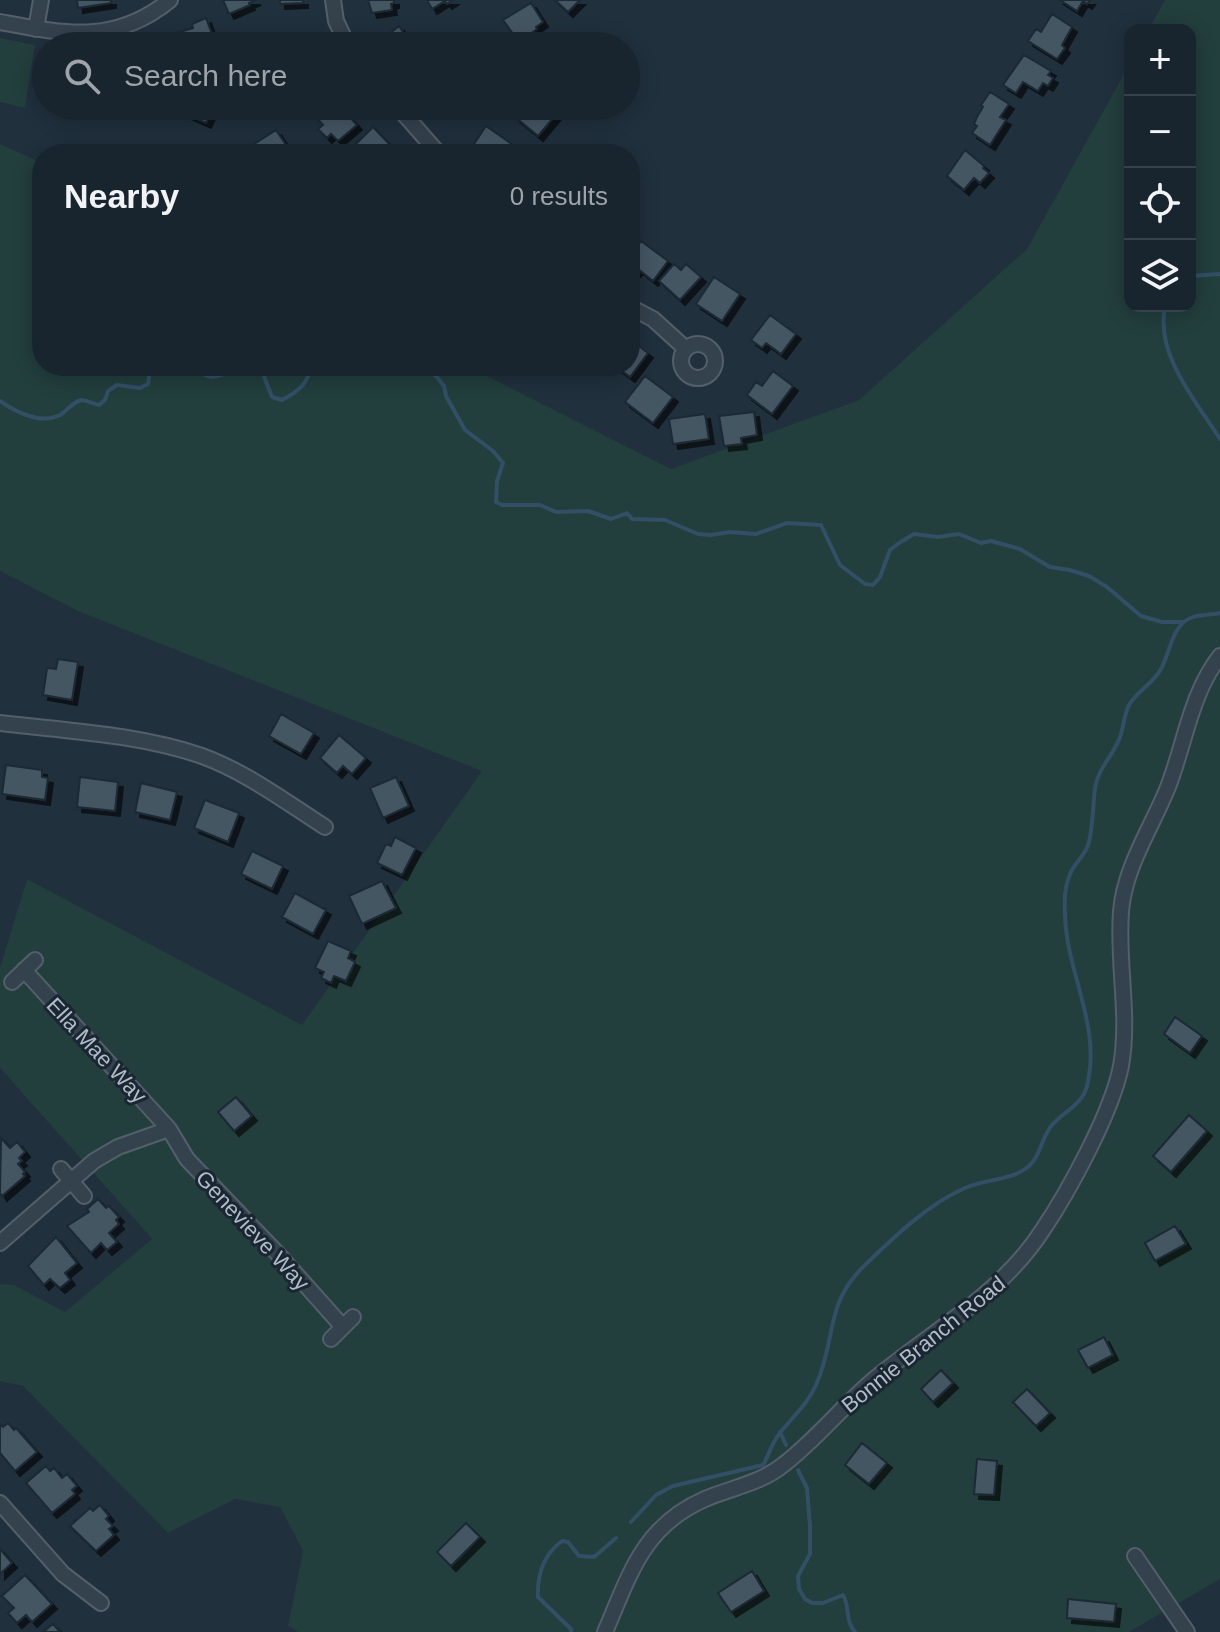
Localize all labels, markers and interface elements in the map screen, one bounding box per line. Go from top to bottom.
map controls [1124,24,1196,312]
button: + [1124,24,1196,96]
search box [32,32,640,120]
icon: search [60,54,104,98]
text: Search here [124,59,287,92]
button: − [1124,96,1196,168]
button: locate [1124,168,1196,240]
text: Nearby [64,177,179,215]
text: 0 results [510,181,608,211]
button: layers [1124,240,1196,312]
street label: Ella Mae Way [41,992,152,1108]
street label: Genevieve Way [191,1165,314,1295]
street label: Bonnie Branch Road [837,1271,1010,1418]

